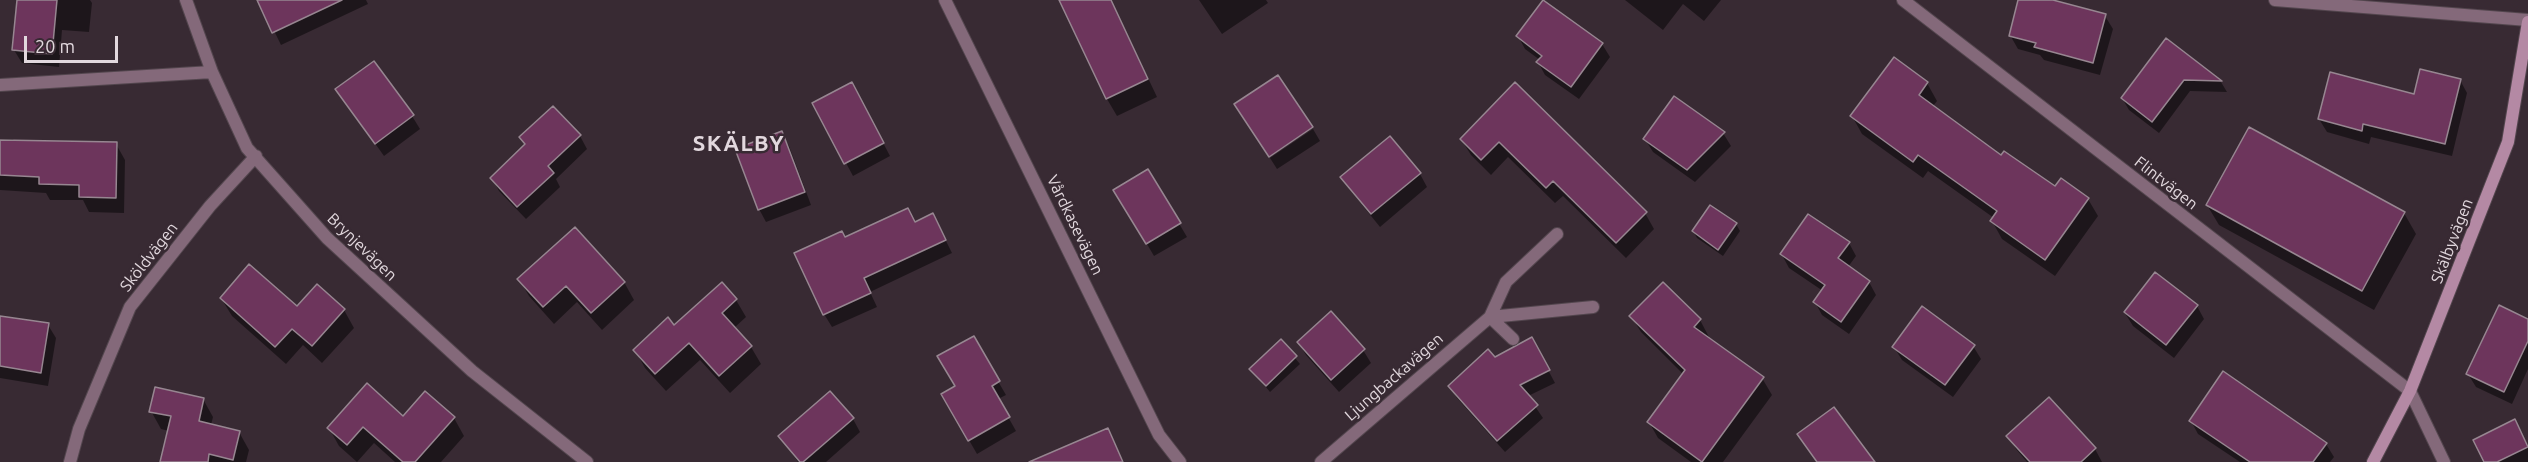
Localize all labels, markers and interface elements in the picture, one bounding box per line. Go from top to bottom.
scale bar [27,24,122,62]
text: 20 m [35,36,75,56]
district label: SKÄLBY [693,131,785,157]
street label: Flintvägen [2130,152,2202,214]
street label: Vårdkasevägen [1043,172,1107,278]
street label: Skälbyvägen [2427,196,2477,286]
street label: Brynjevägen [323,209,401,285]
street label: Sköldvägen [116,219,182,295]
street label: Ljungbackavägen [1341,329,1447,425]

